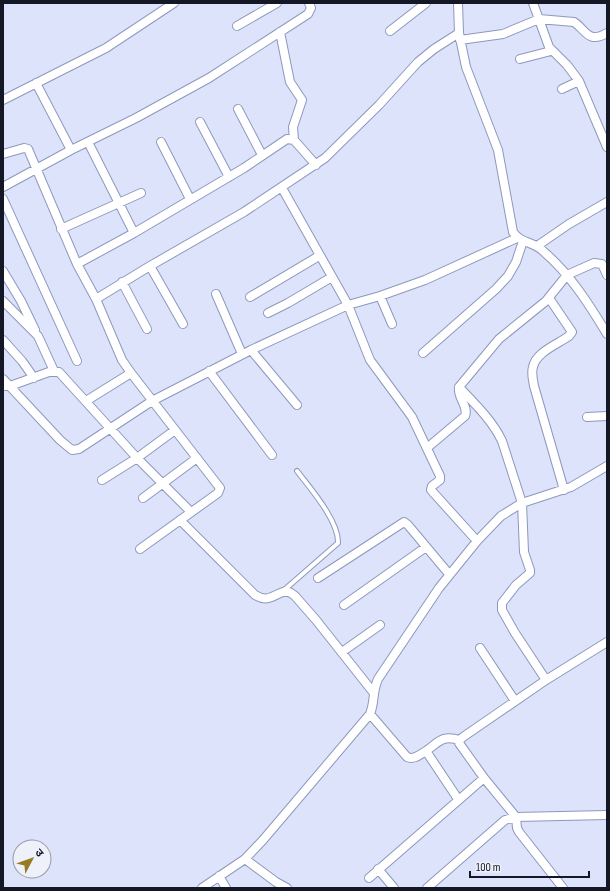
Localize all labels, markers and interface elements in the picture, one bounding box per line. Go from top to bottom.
north arrow [12,839,52,879]
text: उ [32,846,47,860]
scale bar [470,853,589,879]
text: 100 m [476,860,501,875]

